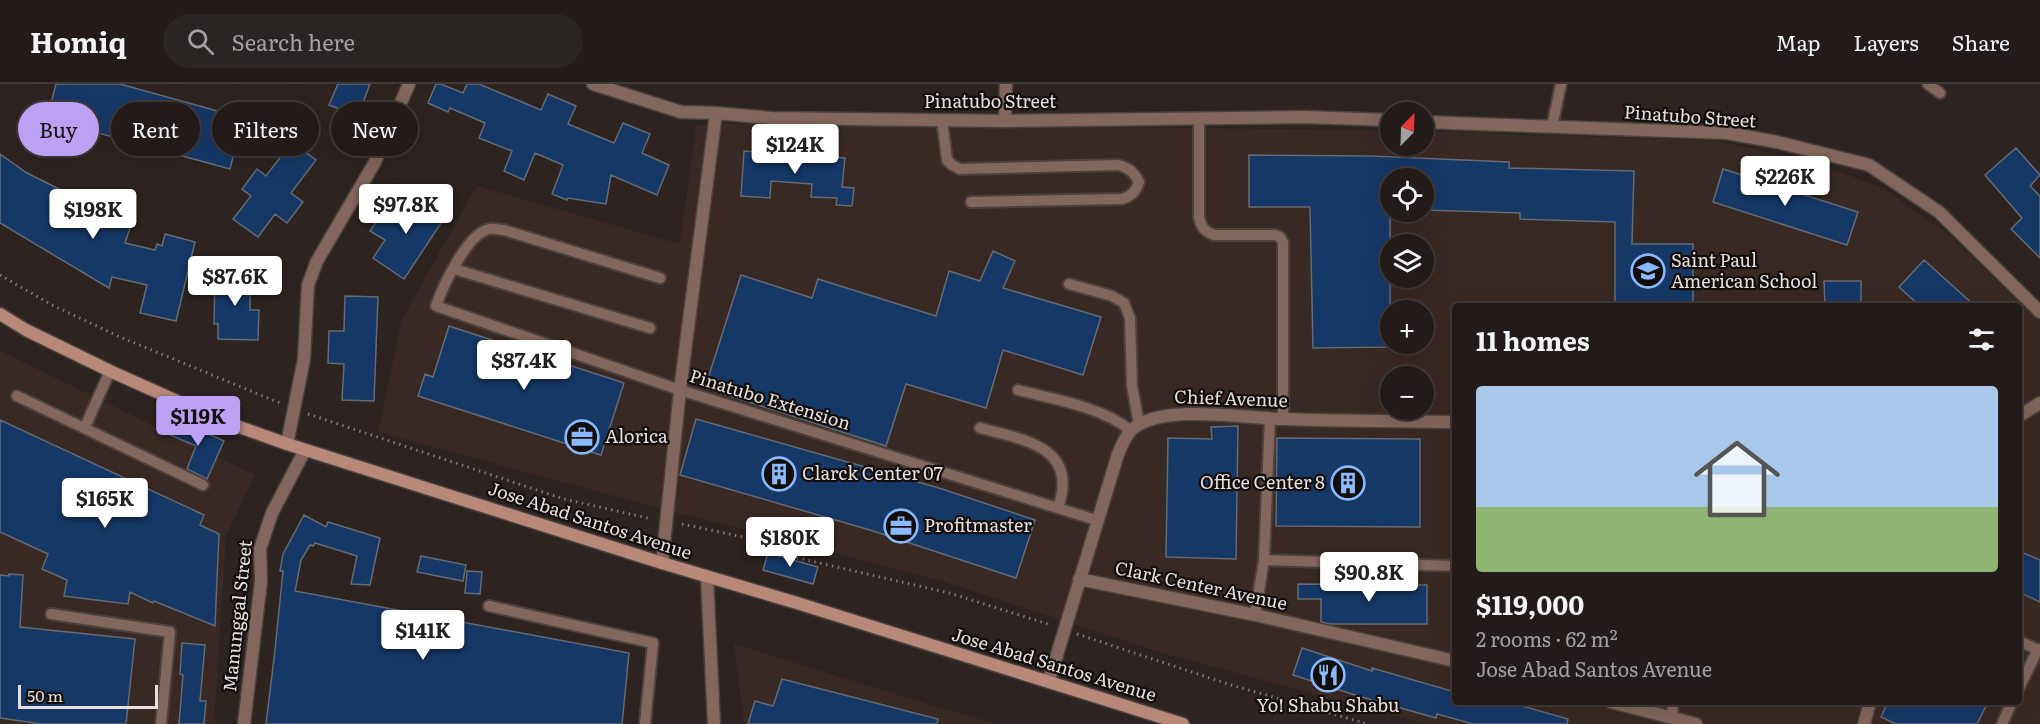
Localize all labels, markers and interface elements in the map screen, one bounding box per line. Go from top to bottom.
search box [163,14,583,68]
text: Homiq [30,20,127,62]
icon: search [184,25,217,58]
text: Search here [232,25,355,58]
text: Map [1776,26,1821,57]
text: Layers [1854,26,1919,57]
text: Share [1952,26,2010,57]
street label: Pinatubo Street [924,87,1057,114]
street label: Pinatubo Street [1623,97,1758,134]
chip: Buy [18,102,99,156]
chip: Rent [111,102,200,156]
chip: Filters [212,102,319,156]
chip: New [331,102,418,156]
north arrow [1380,102,1434,156]
map controls [1380,102,1434,420]
pin: $124K [753,124,837,175]
text: $124K [766,128,824,158]
pin: $226K [1743,156,1827,207]
text: $226K [1755,160,1815,190]
button: locate [1380,168,1434,222]
pin: $97.8K [357,184,455,235]
text: $97.8K [373,188,439,218]
pin: $198K [51,189,135,240]
text: $198K [63,193,123,223]
button: layers [1380,234,1434,288]
place label: Saint Paul American School [1671,246,1817,294]
school or university icon: Saint Paul American School [1630,253,1666,289]
pin: $87.6K [186,256,284,307]
text: $87.6K [202,260,268,290]
button: + [1380,300,1434,354]
text: 11 homes [1476,320,1590,359]
icon: filters [1965,323,1998,356]
pin: $87.4K [475,340,573,391]
text: $87.4K [491,344,557,374]
street label: Pinatubo Extension [687,361,854,436]
button: − [1380,366,1434,420]
street label: Chief Avenue [1174,382,1288,413]
pin: $119K [156,396,240,447]
text: $119K [170,400,226,430]
office icon: Alorica [564,419,600,455]
place label: Alorica [605,422,668,449]
icon: home [1683,425,1791,533]
building icon: Clarck Center 07 [761,456,797,492]
place label: Clarck Center 07 [802,459,943,486]
building icon: Office Center 8 [1330,465,1366,501]
place label: Office Center 8 [1200,468,1325,495]
street label: Jose Abad Santos Avenue [485,474,696,565]
pin: $165K [63,478,147,529]
text: $165K [76,482,134,512]
office icon: Profitmaster [883,508,919,544]
place label: Profitmaster [924,511,1032,538]
pin: $180K [748,517,832,568]
text: $180K [760,521,820,551]
street label: Manunggal Street [215,538,258,693]
pin: $90.8K [1320,552,1418,603]
street label: Clark Center Avenue [1113,553,1290,616]
text: $90.8K [1334,556,1404,586]
text: $119,000 [1476,584,1584,623]
pin: $141K [381,610,465,661]
text: $141K [395,614,451,644]
street label: Jose Abad Santos Avenue [949,620,1160,708]
text: 2 rooms · 62 m² [1476,623,1618,653]
text: Jose Abad Santos Avenue [1476,653,1712,683]
restaurant icon: Yo! Shabu Shabu [1310,657,1346,693]
scale bar [18,682,158,710]
text: 50 m [27,683,63,707]
place label: Yo! Shabu Shabu [1257,691,1399,718]

